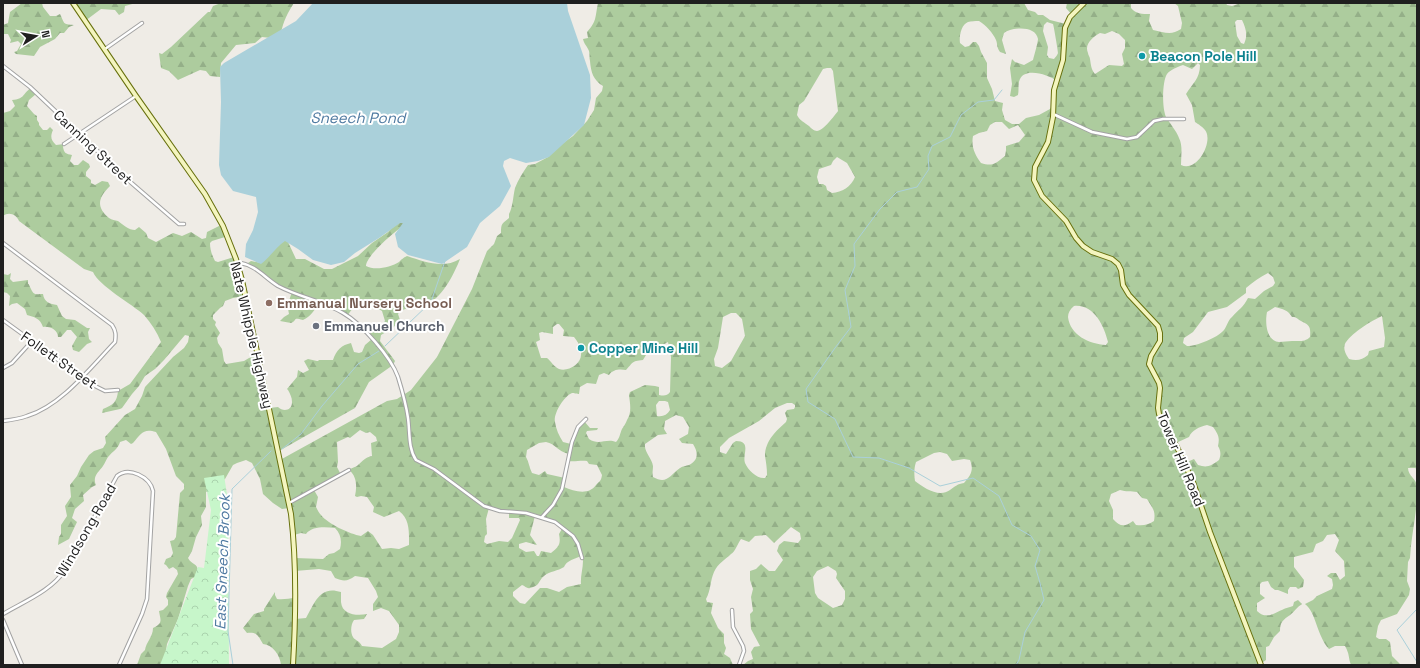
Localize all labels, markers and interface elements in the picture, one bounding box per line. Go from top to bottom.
north arrow [16,16,56,56]
text: N [38,29,53,39]
place label: Beacon Pole Hill [1150,47,1257,65]
marker: Beacon Pole Hill [1137,51,1147,61]
street label: Canning Street [50,106,136,188]
water label: Sneech Pond [310,108,408,127]
street label: Nate Whipple Highway [226,260,278,410]
place label: Emmanual Nursery School [277,294,452,312]
marker: Emmanual Nursery School [264,298,274,308]
place label: Emmanuel Church [324,317,445,335]
marker: Emmanuel Church [311,321,321,331]
street label: Follett Street [18,327,100,393]
place label: Copper Mine Hill [589,339,698,357]
marker: Copper Mine Hill [576,343,586,353]
street label: Tower Hill Road [1153,409,1209,509]
street label: Windsong Road [52,480,120,580]
water label: East Sneech Brook [210,492,234,630]

